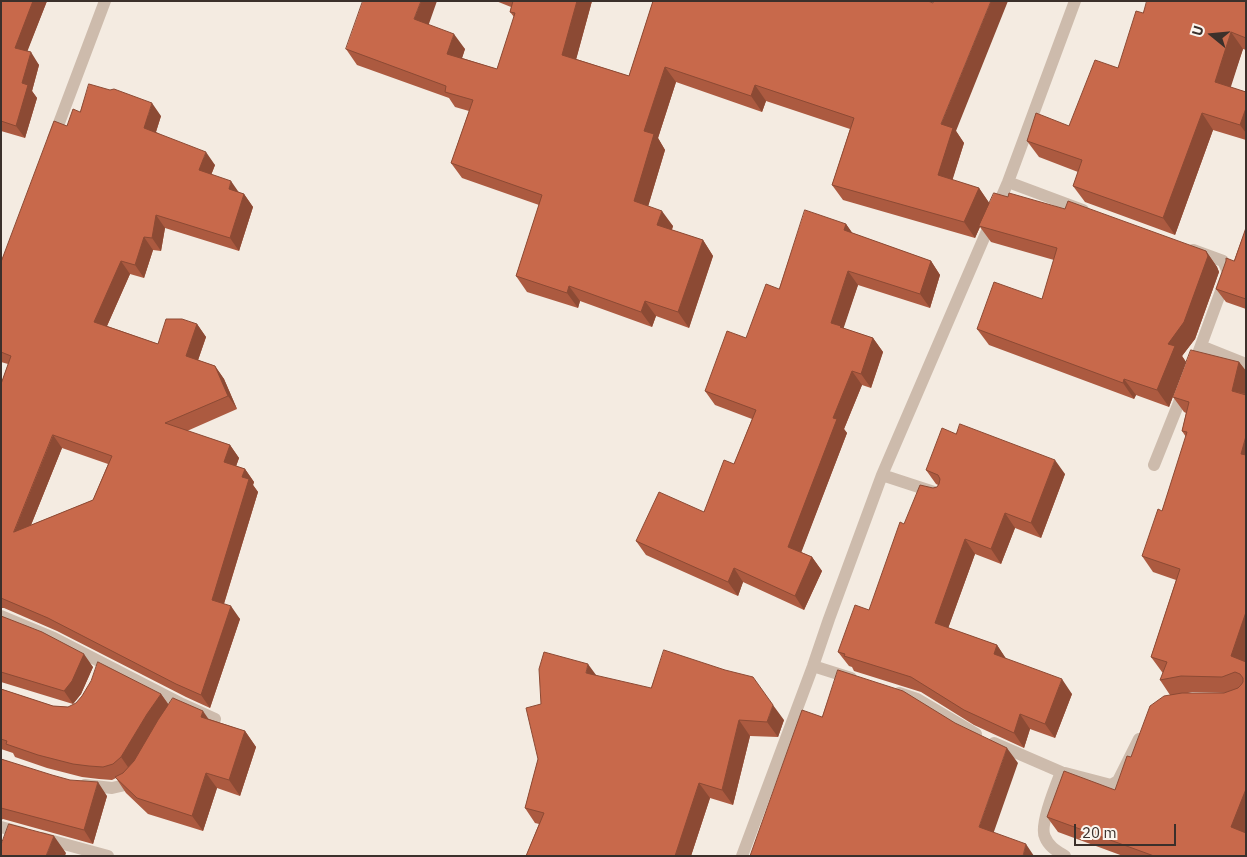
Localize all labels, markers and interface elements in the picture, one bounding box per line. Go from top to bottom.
north arrow [1187,10,1237,60]
text: U [1188,23,1208,38]
scale bar [1077,814,1180,846]
text: 20 m [1082,823,1117,842]

